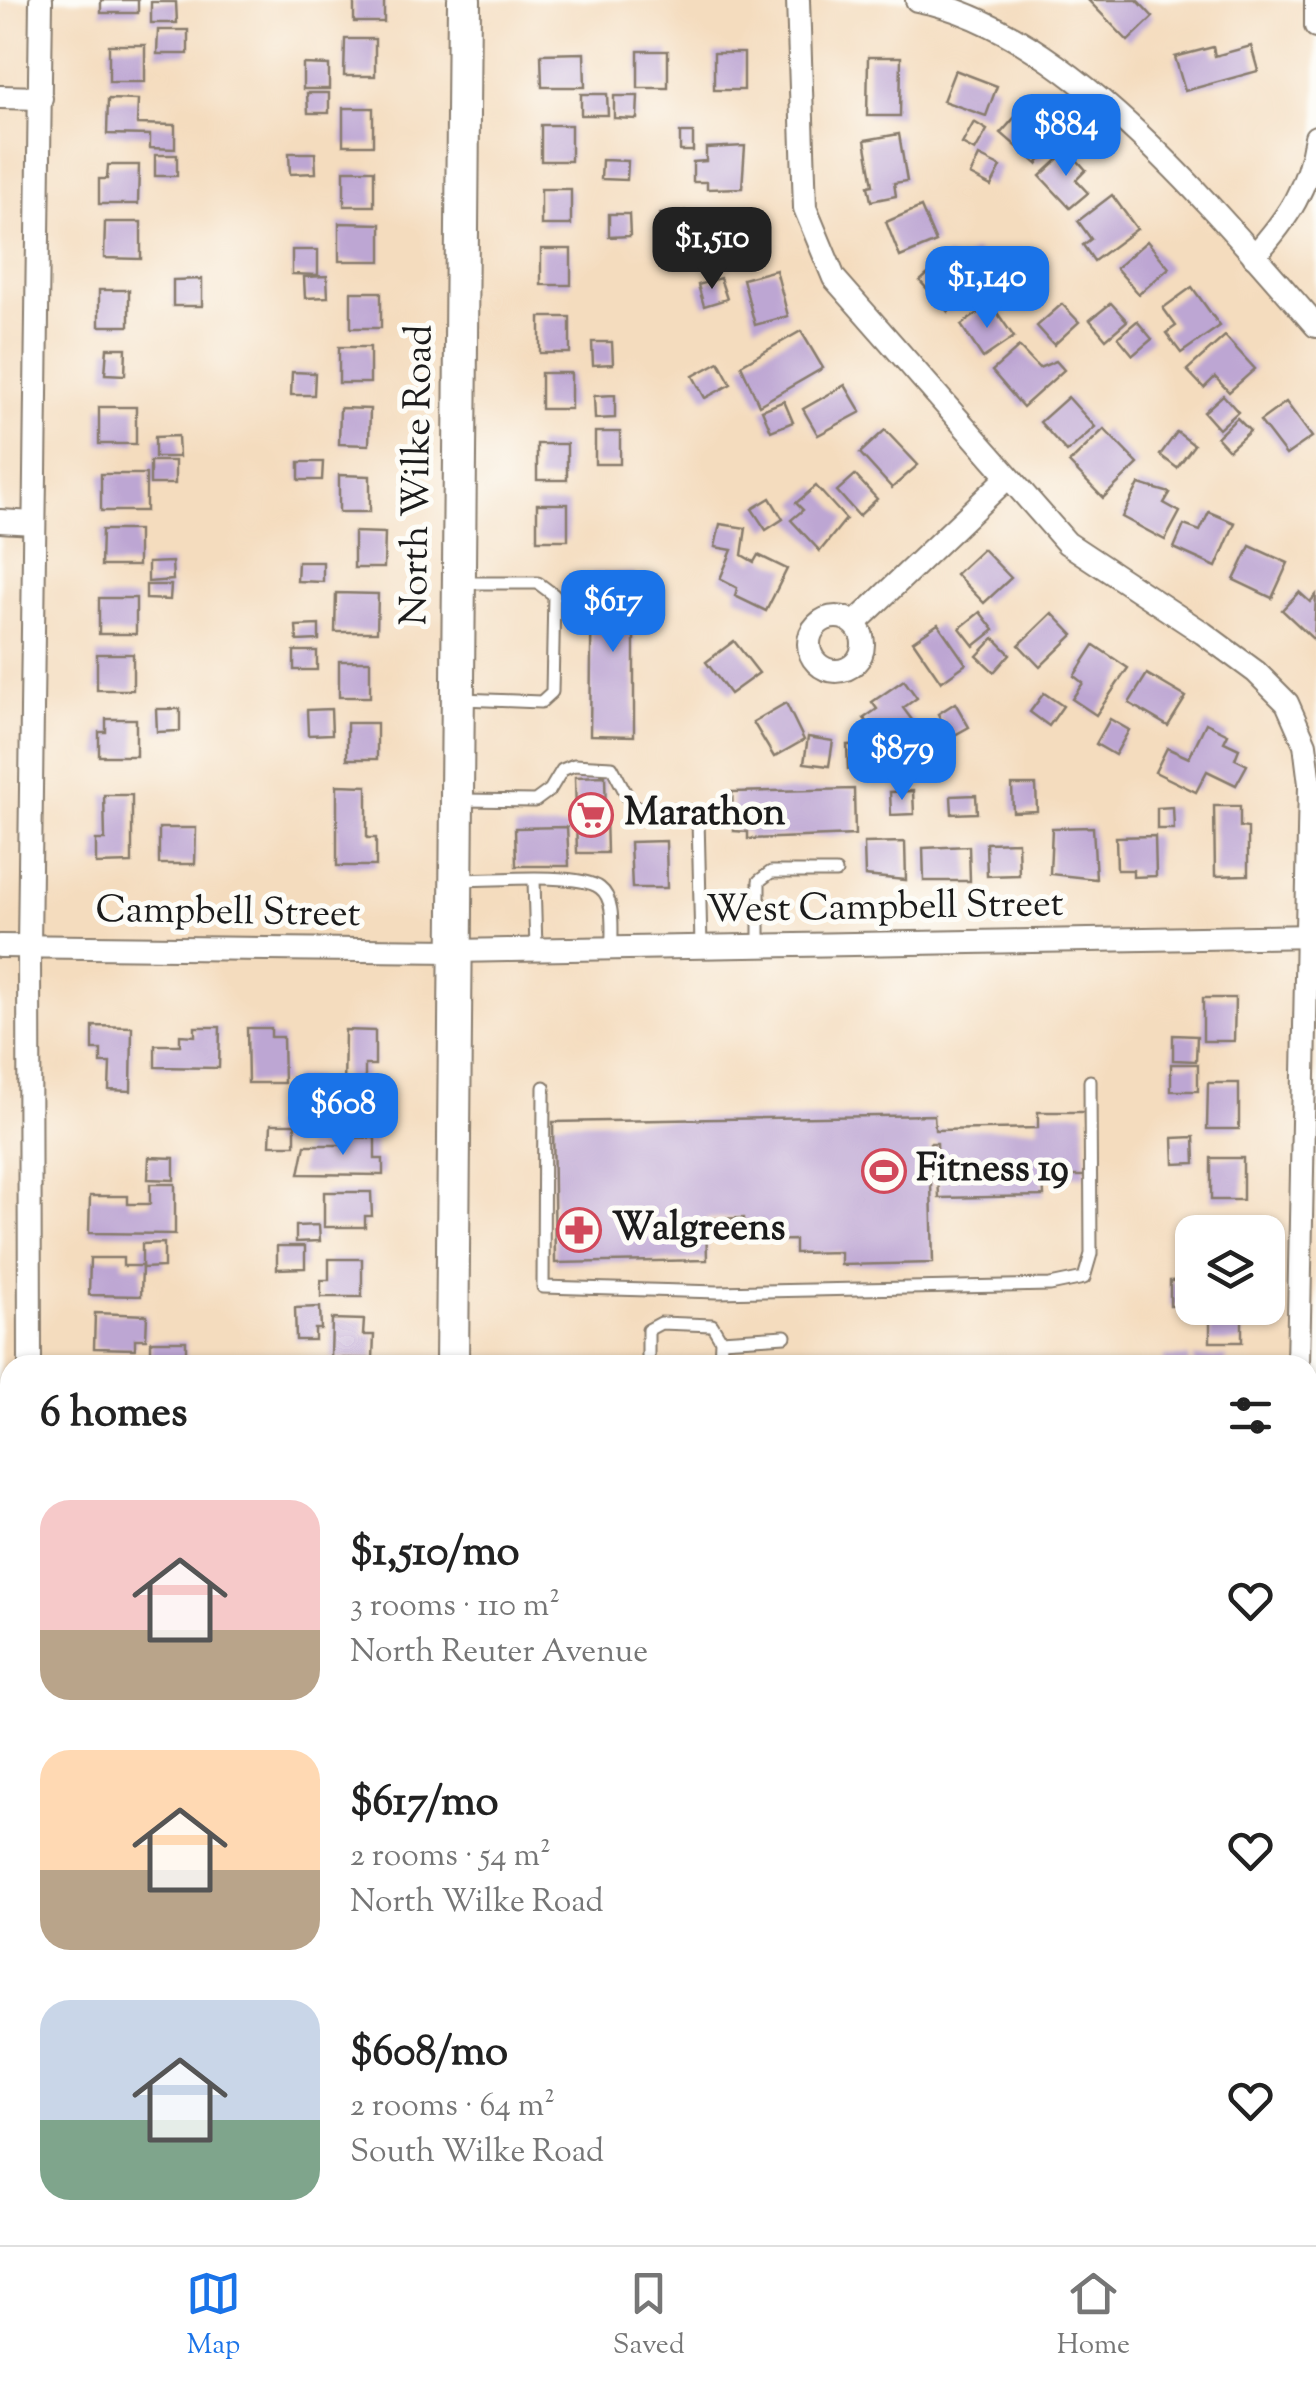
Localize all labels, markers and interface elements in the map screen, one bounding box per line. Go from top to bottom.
pin: $884 [1007,94,1125,179]
text: $884 [1034,103,1098,149]
pin: $1,510 [631,207,793,292]
text: $1,510 [675,216,749,262]
pin: $1,140 [906,246,1068,331]
text: $1,140 [947,255,1027,301]
street label: North Wilke Road [389,324,449,626]
pin: $617 [554,570,672,655]
text: $617 [583,579,643,625]
pin: $879 [843,718,961,803]
text: $879 [870,727,934,773]
place label: Marathon [624,788,786,842]
supermarket icon: Marathon [568,792,614,838]
street label: West Campbell Street [706,879,1064,939]
street label: Campbell Street [95,885,361,943]
pin: $608 [284,1073,402,1158]
text: $608 [310,1082,376,1128]
place label: Fitness 19 [916,1144,1069,1198]
sports icon: Fitness 19 [861,1148,907,1194]
place label: Walgreens [612,1203,785,1257]
pharmacy icon: Walgreens [556,1207,602,1253]
map controls [1175,1215,1285,1325]
button: layers [1175,1215,1285,1325]
text: 6 homes [40,1385,187,1445]
icon: filters [1223,1388,1278,1443]
text: $1,510/mo [350,1524,519,1584]
icon: home [120,1540,240,1660]
icon: heart [1223,1573,1278,1628]
text: 3 rooms · 110 m² [350,1584,560,1630]
text: North Reuter Avenue [350,1630,648,1676]
text: $617/mo [350,1774,498,1834]
icon: home [120,1790,240,1910]
icon: heart [1223,1823,1278,1878]
text: 2 rooms · 54 m² [350,1834,551,1880]
text: North Wilke Road [350,1880,604,1926]
text: $608/mo [350,2024,508,2084]
icon: home [120,2040,240,2160]
icon: heart [1223,2073,1278,2128]
text: 2 rooms · 64 m² [350,2084,555,2130]
text: South Wilke Road [350,2130,604,2176]
tab: Map [186,2266,241,2366]
tab: Saved [613,2266,685,2366]
tab: Home [1057,2266,1130,2366]

